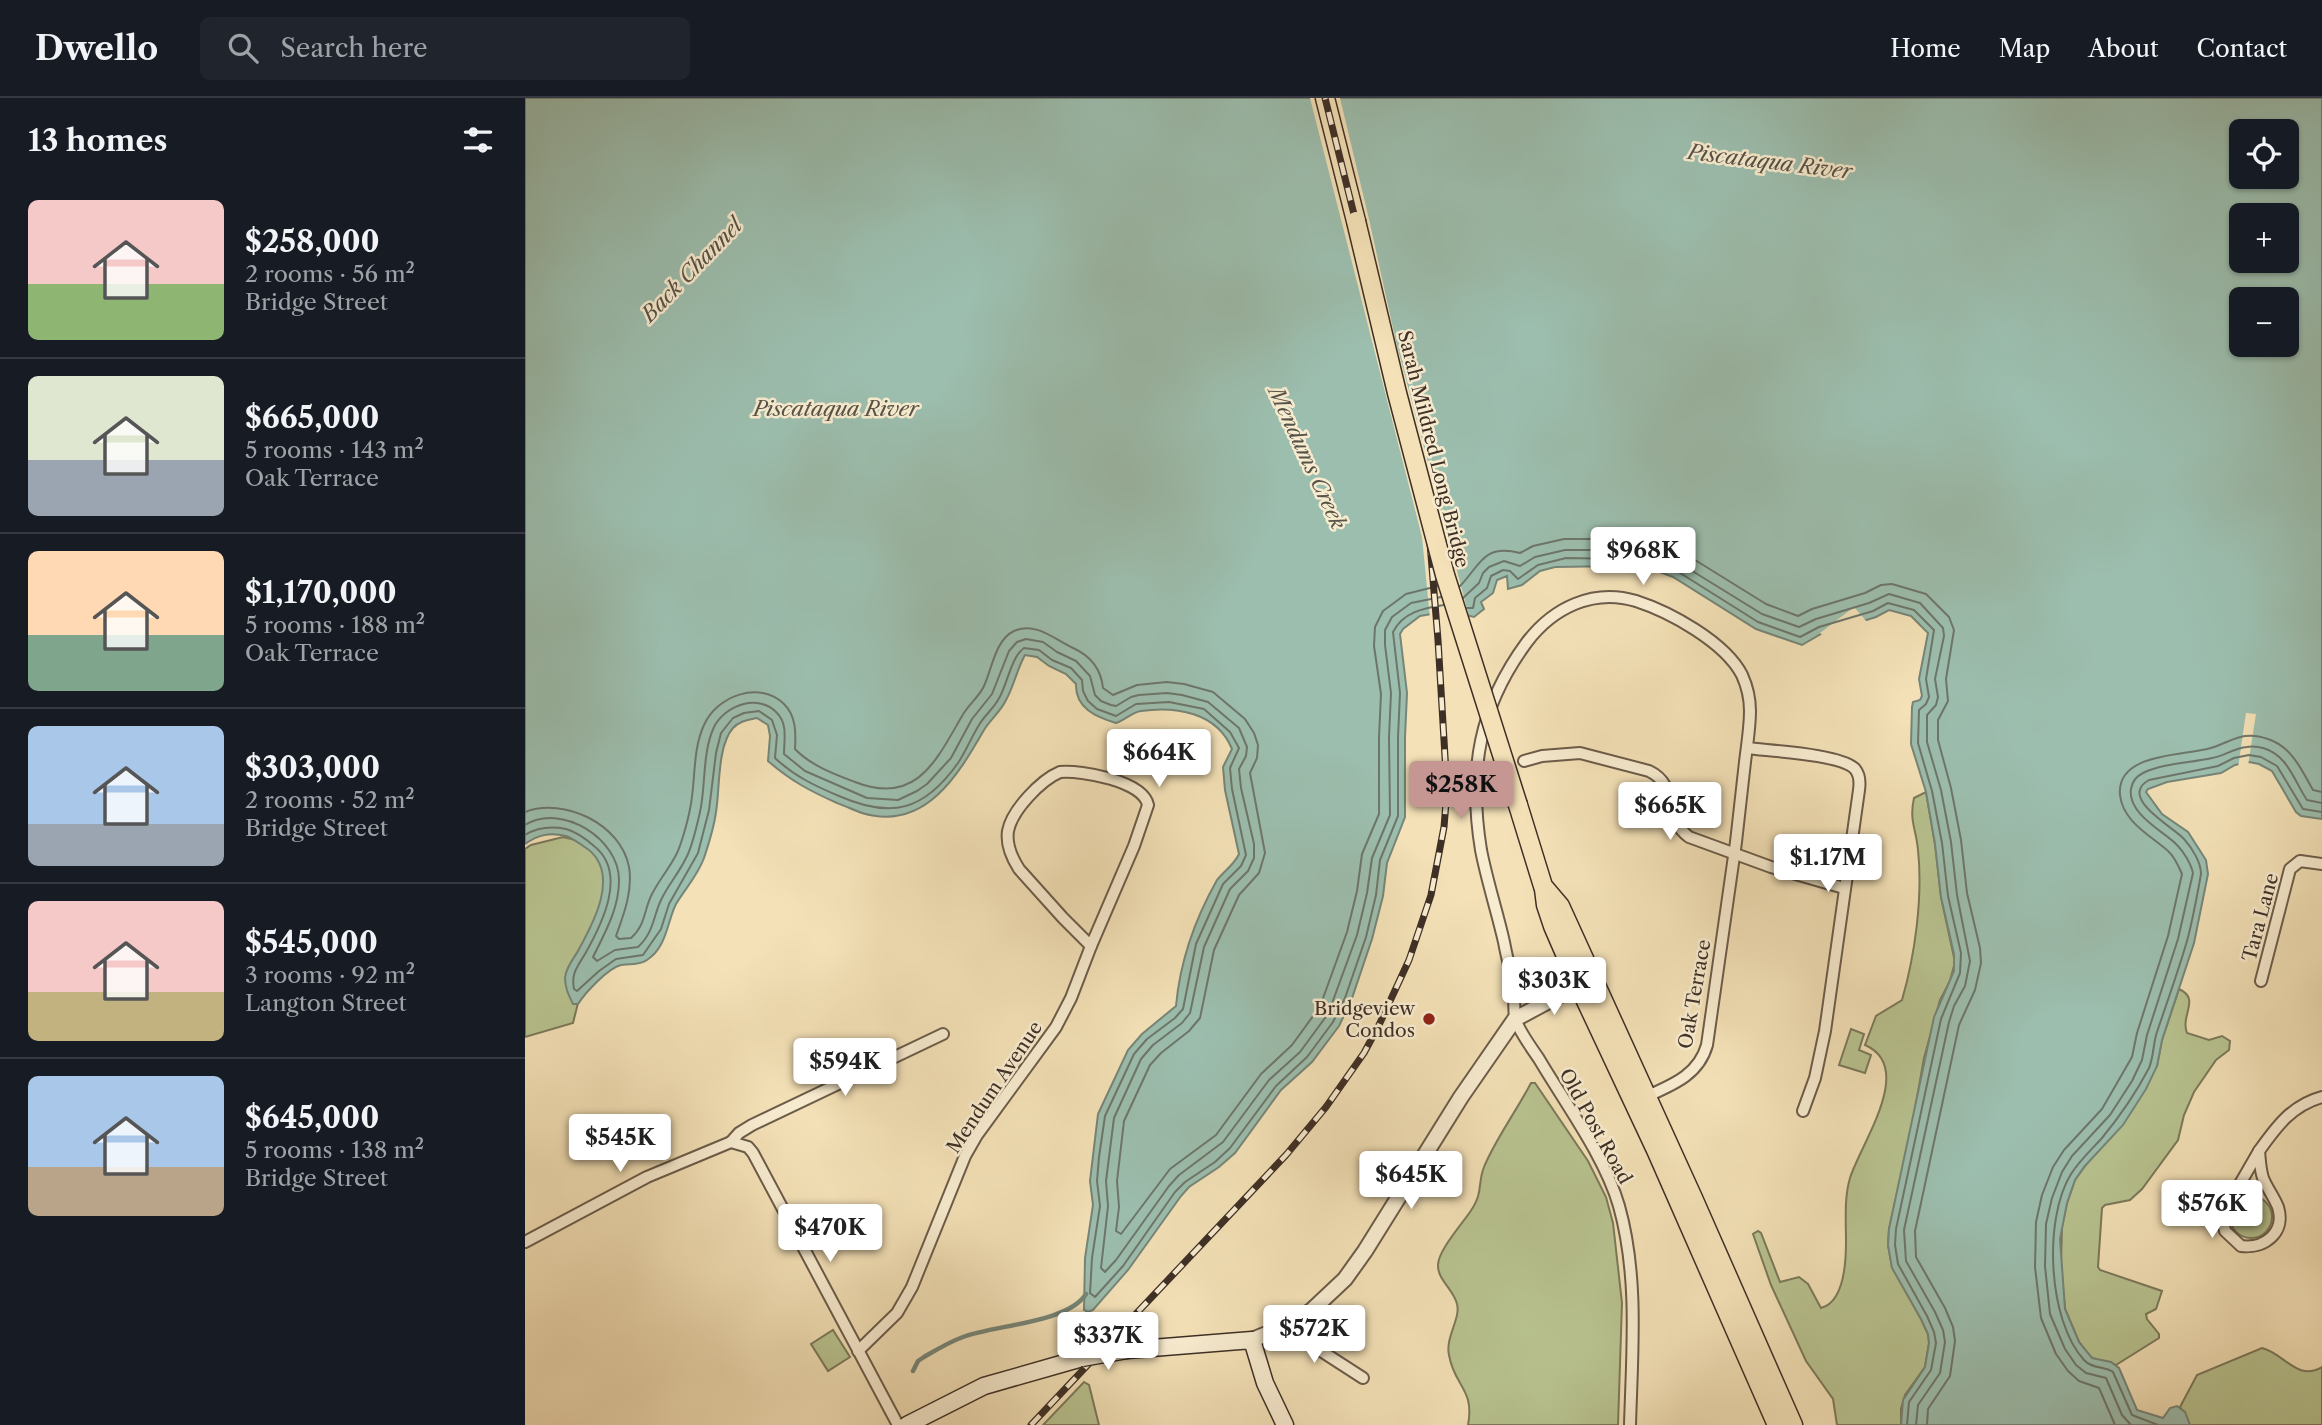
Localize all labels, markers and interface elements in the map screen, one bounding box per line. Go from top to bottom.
search box [200,17,690,80]
text: Dwello [35,28,158,69]
icon: search [224,29,262,67]
text: Search here [280,32,428,64]
text: Home [1890,34,1961,63]
text: Map [1999,34,2050,63]
text: About [2088,34,2159,63]
text: Contact [2197,34,2287,63]
map controls [2229,119,2299,357]
button: locate [2229,119,2299,189]
icon: filters [459,121,497,159]
text: 13 homes [28,122,167,159]
water label: Piscataqua River [1684,139,1855,184]
button: + [2229,203,2299,273]
water label: Back Channel [635,211,749,328]
text: $258,000 [245,223,380,260]
icon: home [84,228,168,312]
text: 2 rooms · 56 m² [245,260,415,288]
button: − [2229,287,2299,357]
text: Bridge Street [245,288,388,316]
street label: Sarah Mildred Long Bridge [1393,328,1474,570]
water label: Mendums Creek [1262,380,1351,533]
water label: Piscataqua River [751,396,920,421]
text: $665,000 [245,399,379,436]
icon: home [84,404,168,488]
text: 5 rooms · 143 m² [245,436,424,464]
text: Oak Terrace [245,464,379,492]
pin: $968K [1594,528,1692,587]
text: $968K [1607,536,1679,564]
text: $1,170,000 [245,574,397,611]
icon: home [84,579,168,663]
text: 5 rooms · 188 m² [245,611,425,639]
text: Oak Terrace [245,639,379,667]
pin: $664K [1110,730,1208,789]
text: $664K [1123,738,1195,766]
text: $303,000 [245,749,380,786]
icon: home [84,754,168,838]
pin: $258K [1412,762,1510,821]
text: $258K [1425,770,1497,798]
pin: $665K [1621,782,1719,842]
text: 2 rooms · 52 m² [245,786,415,814]
text: $665K [1634,791,1706,819]
text: Bridge Street [245,814,388,842]
pin: $1.17M [1771,834,1885,894]
text: $1.17M [1790,843,1866,871]
street label: Tara Lane [2238,871,2283,964]
text: $545,000 [245,924,378,961]
icon: home [84,929,168,1013]
street label: Oak Terrace [1674,938,1715,1051]
pin: $303K [1505,958,1603,1017]
text: 3 rooms · 92 m² [245,961,415,989]
text: $303K [1518,966,1590,994]
text: Langton Street [245,989,407,1017]
place label: Bridgeview Condos [1314,997,1415,1042]
marker: Bridgeview Condos [1421,1011,1437,1027]
street label: Mendum Avenue [942,1017,1047,1158]
pin: $594K [796,1038,894,1098]
text: $594K [809,1047,881,1075]
street label: Old Post Road [1554,1064,1637,1188]
text: $645,000 [245,1099,379,1136]
icon: home [84,1104,168,1188]
pin: $545K [571,1114,669,1174]
text: $545K [585,1123,655,1151]
text: 5 rooms · 138 m² [245,1136,424,1164]
pin: $645K [1362,1152,1460,1211]
text: $645K [1375,1160,1447,1188]
text: Bridge Street [245,1164,388,1192]
pin: $576K [2163,1180,2261,1240]
text: $576K [2177,1189,2247,1217]
pin: $470K [781,1204,879,1264]
text: $470K [794,1213,866,1241]
pin: $572K [1265,1306,1363,1365]
pin: $337K [1059,1312,1157,1372]
text: $572K [1279,1314,1349,1342]
text: $337K [1073,1321,1143,1349]

